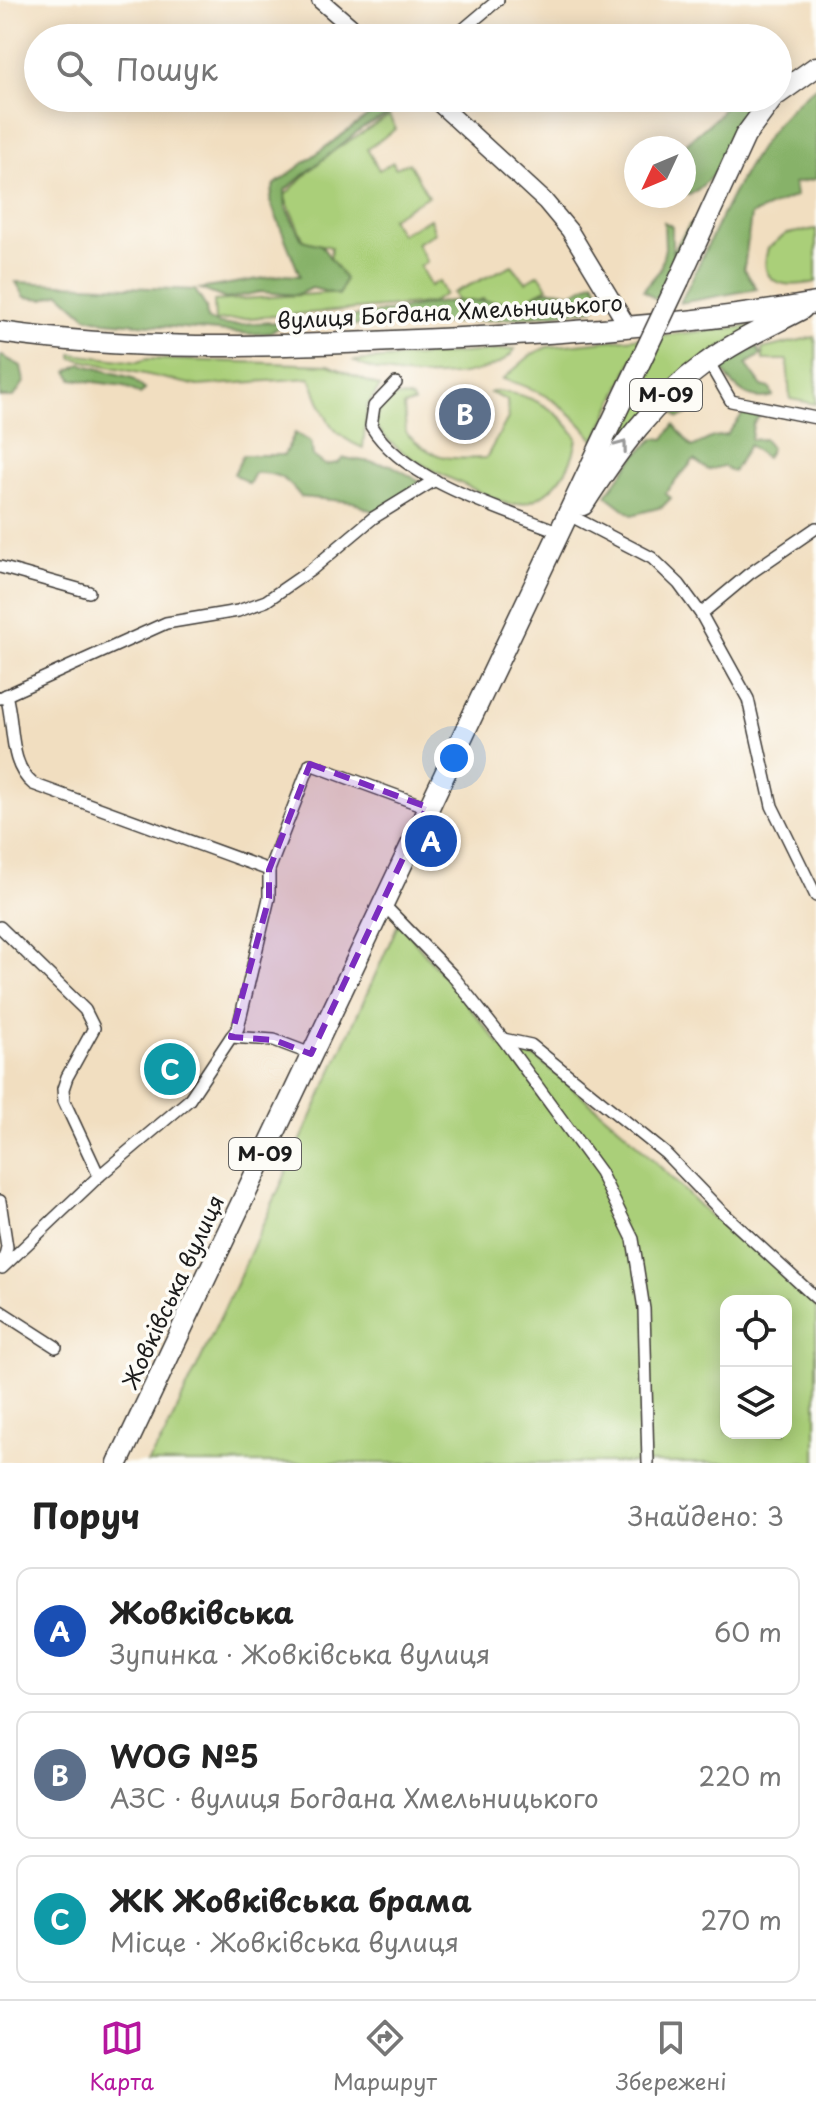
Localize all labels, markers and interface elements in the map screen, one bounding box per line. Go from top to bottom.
search box [24,24,792,112]
icon: search [52,46,96,90]
text: Пошук [116,46,218,91]
north arrow [624,136,696,208]
street label: вулиця Богдана Хмельницького [276,285,623,336]
road number: М-09 [630,379,702,411]
pin: B [439,384,491,444]
one-way arrow [613,441,627,455]
your location [434,738,474,778]
pin: A [405,811,457,871]
pin: C [144,1039,196,1099]
road number: М-09 [229,1138,301,1170]
street label: Жовківська вулиця [112,1189,231,1394]
map controls [720,1295,792,1439]
button: locate [720,1295,792,1367]
button: layers [720,1367,792,1439]
text: Поруч [32,1489,140,1541]
text: Знайдено: 3 [628,1496,784,1535]
text: Жовківська [110,1589,294,1634]
text: A [50,1612,70,1651]
text: 60 m [714,1612,782,1651]
text: Зупинка · Жовківська вулиця [110,1634,490,1673]
text: WOG №5 [110,1733,259,1778]
text: B [51,1756,69,1795]
text: 220 m [698,1756,782,1795]
text: АЗС · вулиця Богдана Хмельницького [110,1778,599,1817]
text: ЖК Жовківська брама [110,1877,472,1922]
text: C [50,1900,70,1939]
text: 270 m [701,1900,782,1939]
text: Місце · Жовківська вулиця [110,1922,459,1961]
tab: Карта [89,2016,154,2097]
tab: Маршрут [333,2016,437,2097]
tab: Збережені [616,2016,727,2097]

